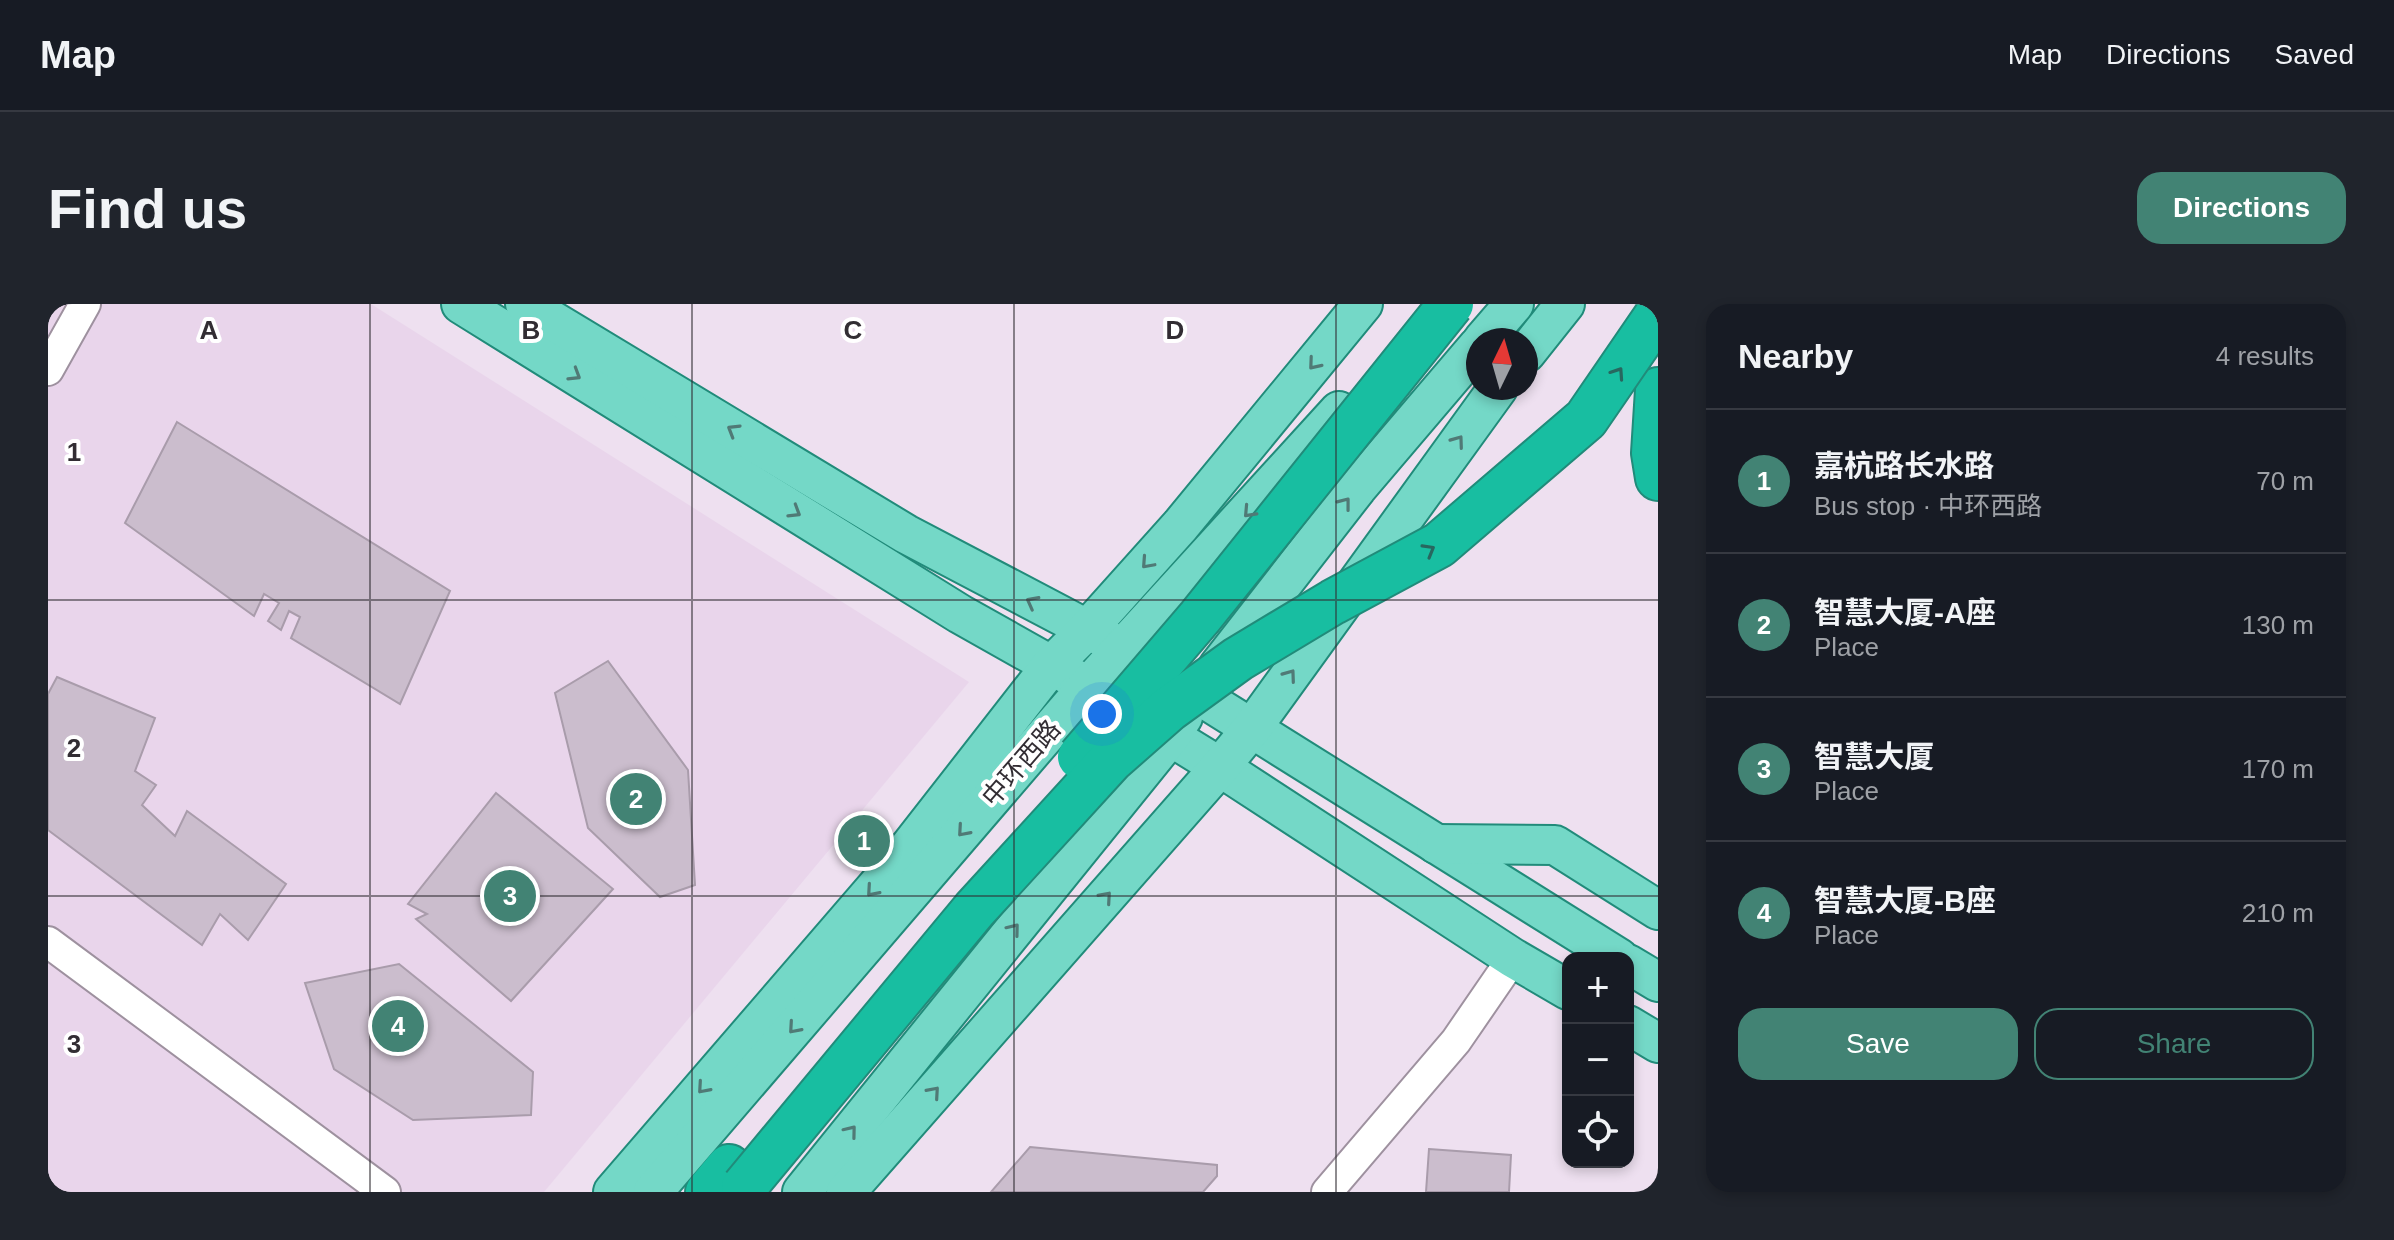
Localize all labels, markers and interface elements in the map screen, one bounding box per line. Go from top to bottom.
text: Map [40,34,116,76]
text: Map [2008,39,2062,70]
text: Directions [2106,39,2231,70]
text: Saved [2275,39,2354,70]
button: Directions [2137,172,2346,244]
text: Find us [48,177,247,240]
text: A [200,315,219,345]
text: B [522,315,540,345]
text: C [844,315,863,345]
text: D [1166,315,1184,345]
north arrow [1466,328,1538,400]
text: Nearby [1738,337,1853,375]
text: 4 results [2216,341,2314,371]
one-way arrow [1309,355,1324,369]
one-way arrow [566,365,580,380]
one-way arrow [1608,368,1623,382]
one-way arrow [728,425,742,440]
one-way arrow [1448,436,1463,450]
text: 1 [67,437,81,467]
text: 嘉杭路长水路 [1814,449,1994,482]
text: 1 [1757,466,1771,496]
text: 70 m [2256,466,2314,496]
text: Bus stop · 中环西路 [1814,491,2042,521]
one-way arrow [1336,497,1350,512]
one-way arrow [786,502,801,518]
one-way arrow [1244,502,1258,517]
one-way arrow [1421,544,1435,560]
one-way arrow [1142,554,1156,569]
one-way arrow [1025,596,1040,611]
text: 智慧大厦-A座 [1814,596,1996,629]
text: 2 [1757,610,1771,640]
text: 130 m [2242,610,2314,640]
text: Place [1814,632,1879,662]
one-way arrow [1280,669,1295,684]
your location [1082,694,1122,734]
street label: 中环西路 [976,714,1066,812]
text: 2 [67,733,81,763]
text: 智慧大厦 [1814,740,1934,773]
text: 3 [1757,754,1771,784]
text: 170 m [2242,754,2314,784]
pin: 2 [610,769,662,829]
text: Place [1814,776,1879,806]
pin: 1 [838,811,890,871]
one-way arrow [959,821,973,836]
pin: 3 [484,866,536,926]
one-way arrow [868,882,882,897]
text: 智慧大厦-B座 [1814,884,1996,917]
one-way arrow [1096,891,1111,906]
text: 4 [1757,898,1771,928]
text: 210 m [2242,898,2314,928]
text: Place [1814,920,1879,950]
one-way arrow [1005,923,1019,938]
map controls [1562,952,1634,1168]
button: + [1562,952,1634,1024]
pin: 4 [372,996,424,1056]
button: Save [1738,1008,2018,1080]
button: Share [2034,1008,2314,1080]
one-way arrow [789,1019,804,1033]
button: − [1562,1024,1634,1096]
text: 3 [67,1029,81,1059]
one-way arrow [698,1079,713,1094]
one-way arrow [924,1086,939,1101]
button: locate [1562,1096,1634,1168]
one-way arrow [841,1126,856,1140]

